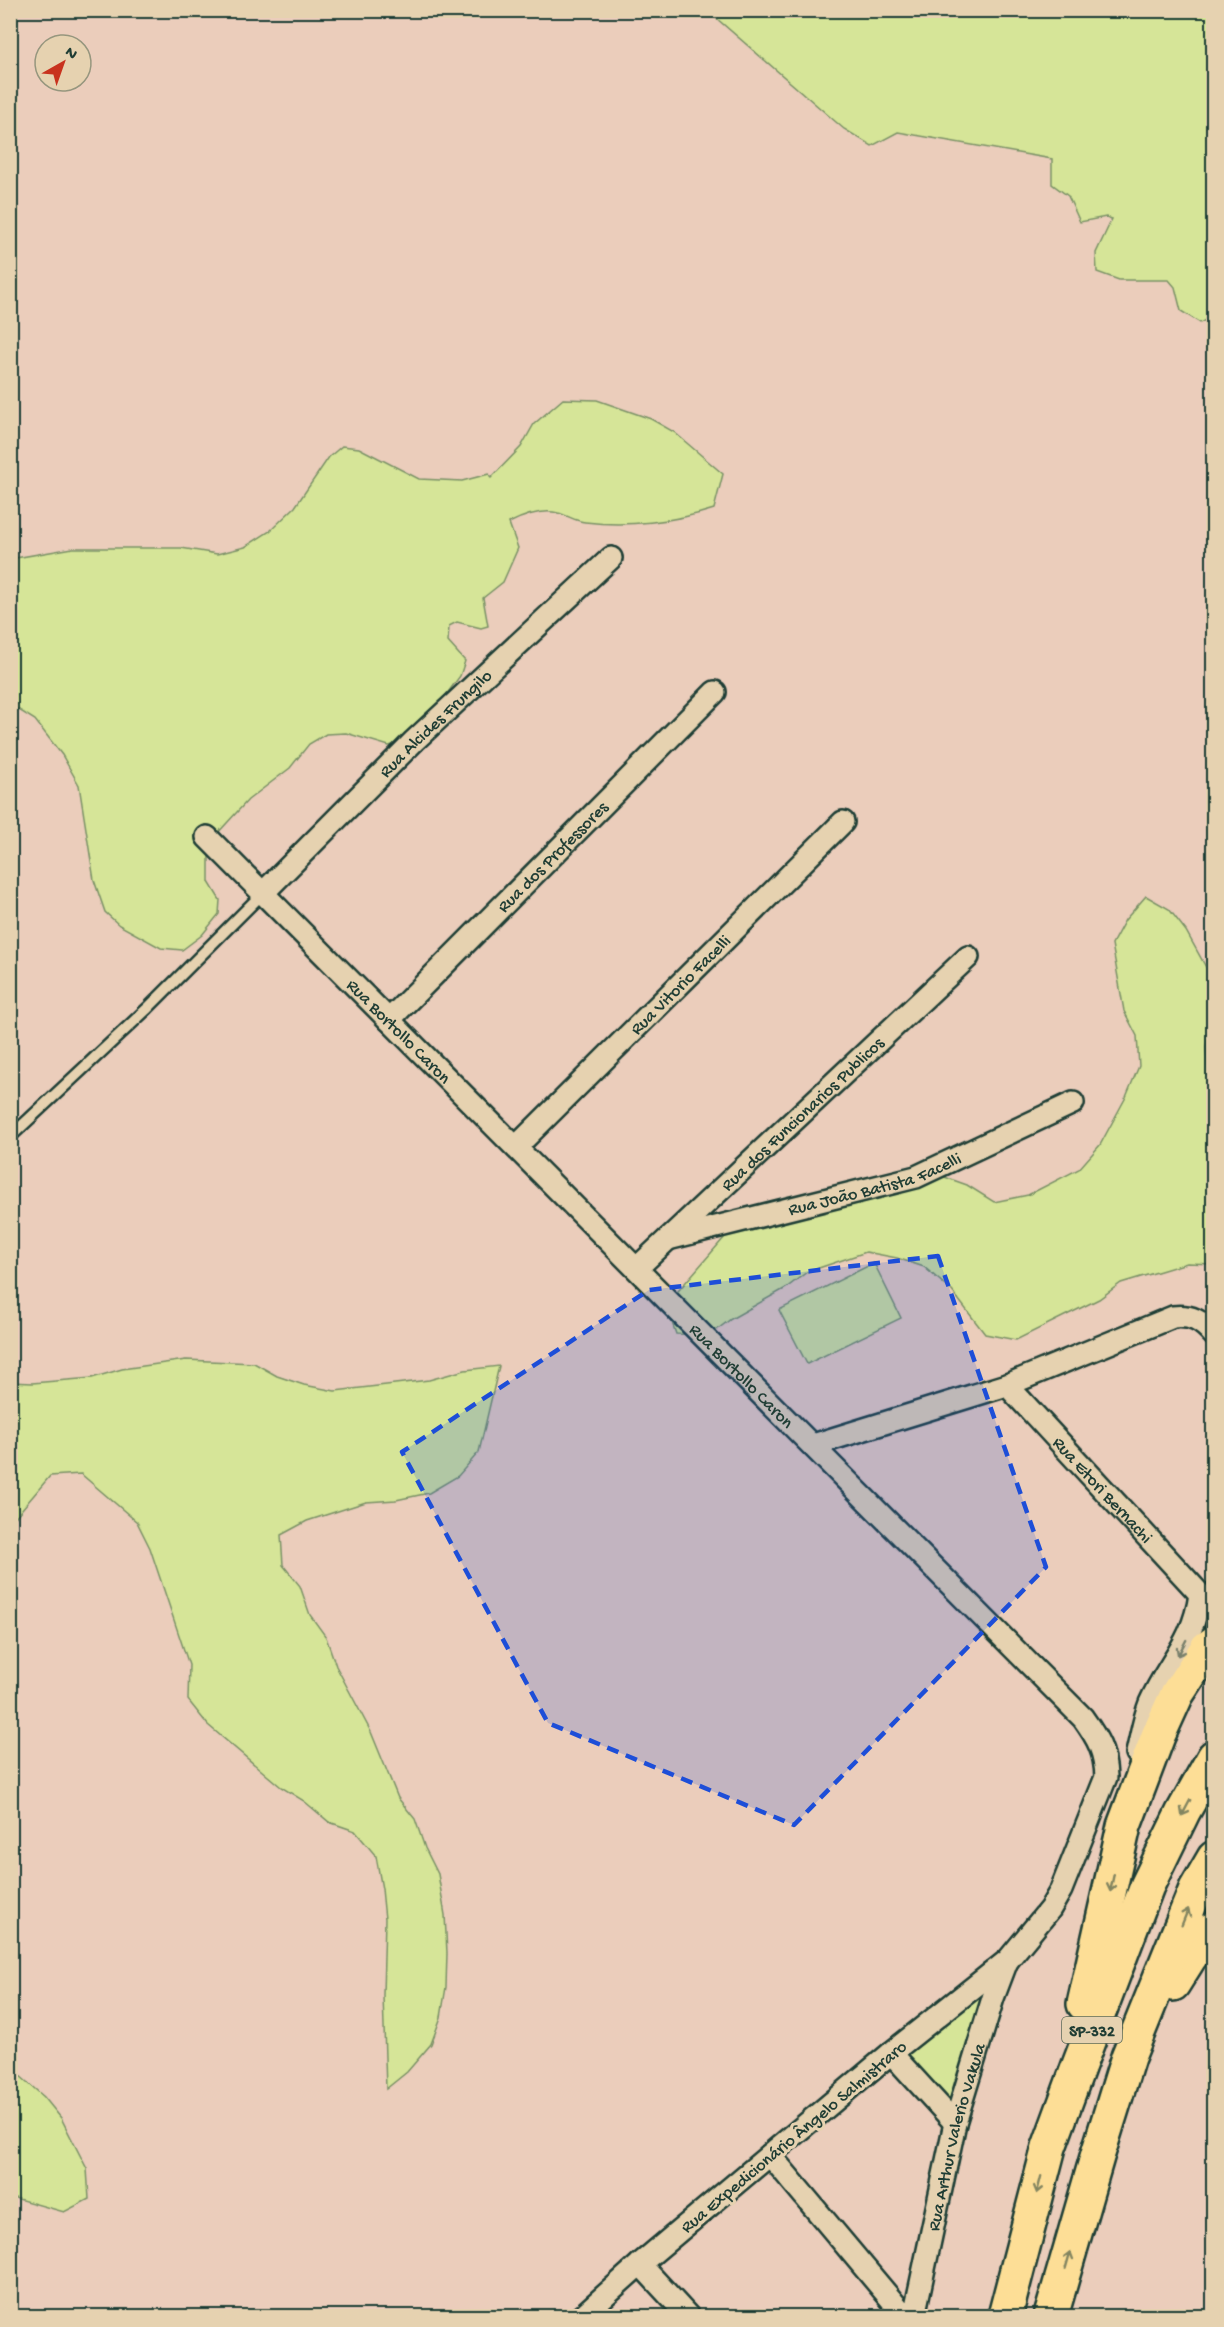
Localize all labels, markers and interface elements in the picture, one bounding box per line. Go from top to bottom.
north arrow [33,33,93,93]
text: N [60,44,81,65]
street label: Rua Alcides Frungilo [376,666,497,783]
street label: Rua dos Professores [494,797,614,918]
street label: Rua Vitorio Facelli [627,931,736,1040]
street label: Rua Bortollo Caron [341,976,455,1089]
street label: Rua dos Funcionarios Publicos [718,1033,890,1197]
street label: Rua João Batista Facelli [786,1149,965,1222]
street label: Rua Bortollo Caron [684,1320,797,1434]
street label: Rua Etori Bernachi [1047,1433,1156,1549]
one-way arrow [1176,1639,1187,1657]
one-way arrow [1179,1799,1191,1817]
one-way arrow [1106,1873,1117,1892]
one-way arrow [1180,1908,1191,1927]
road number: SP-332 [1062,2017,1122,2043]
street label: Rua Expedicionário Ângelo Salmistraro [677,2036,912,2239]
street label: Rua Arthur Valerio Vakula [924,2040,992,2233]
one-way arrow [1033,2175,1044,2194]
one-way arrow [1062,2251,1074,2270]

